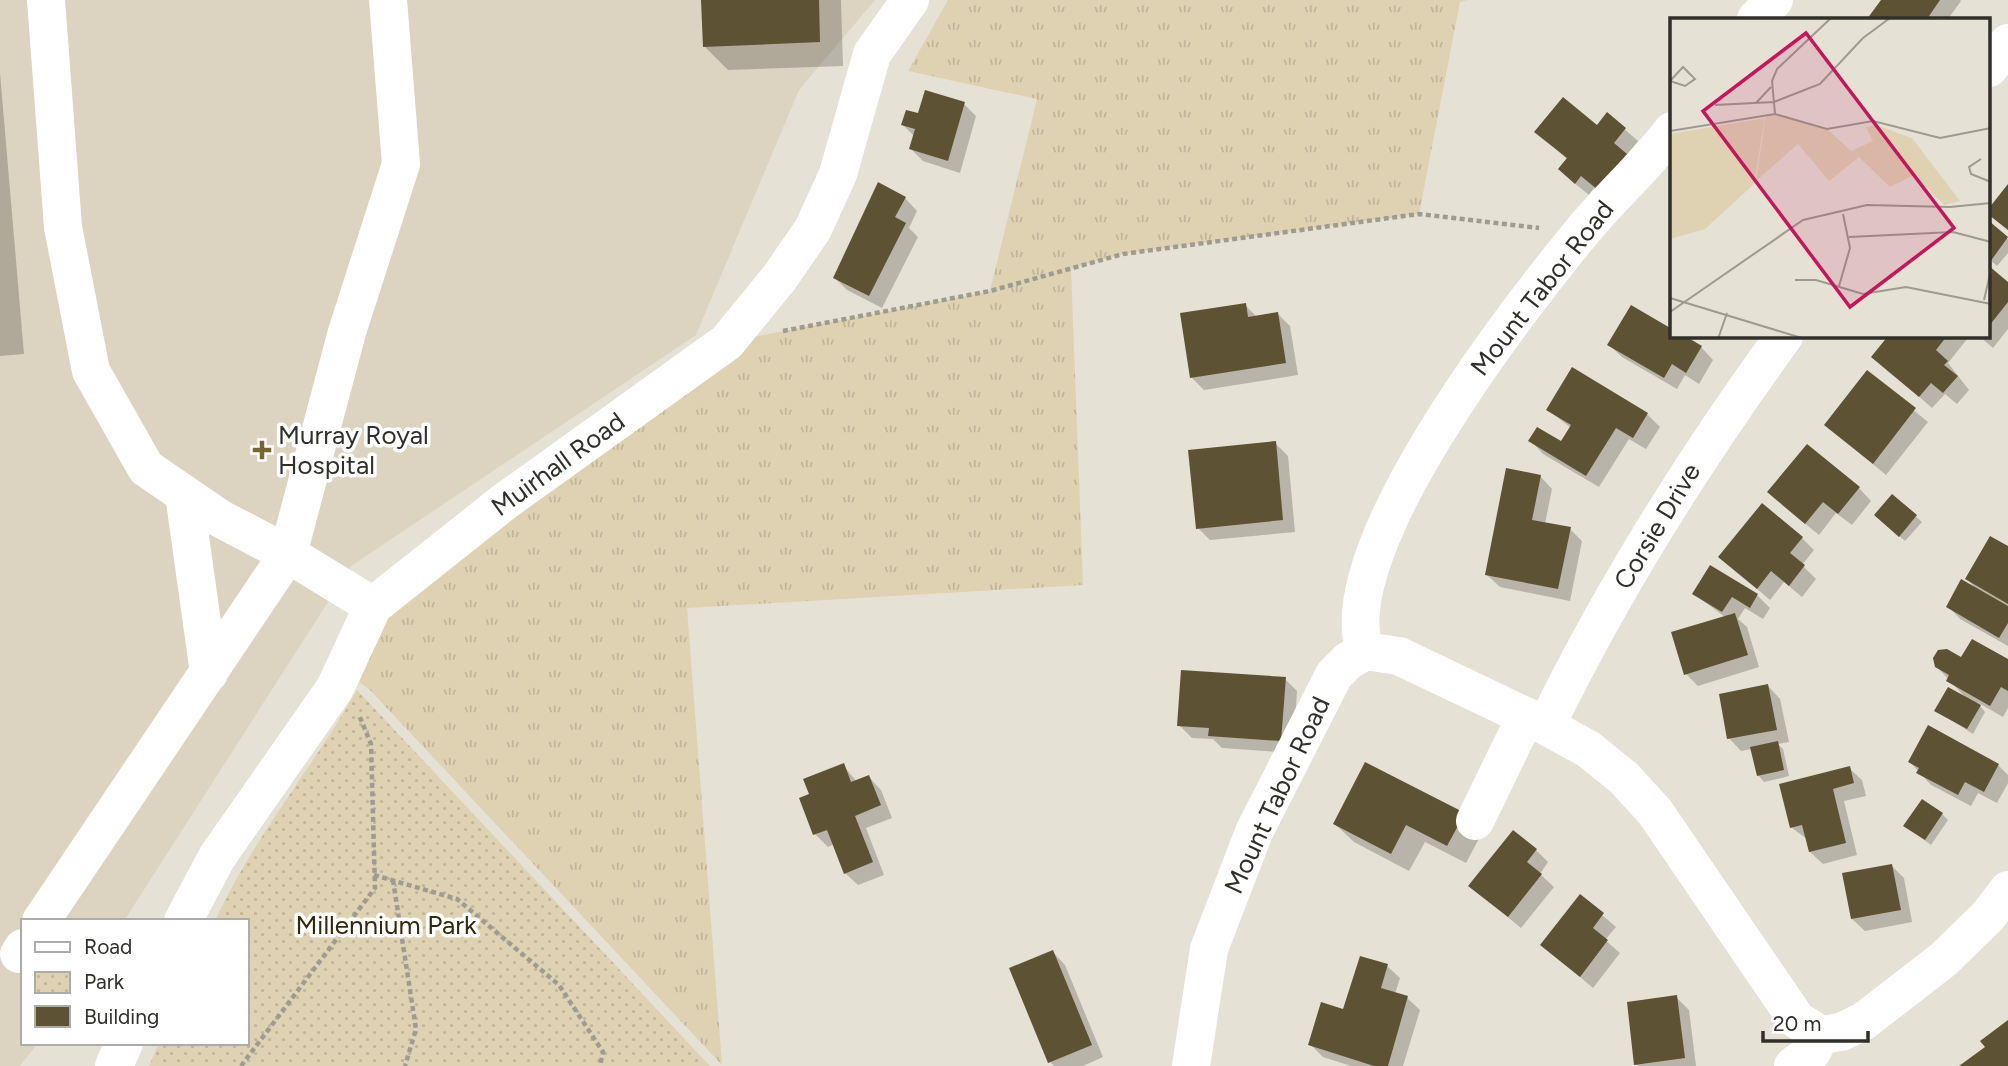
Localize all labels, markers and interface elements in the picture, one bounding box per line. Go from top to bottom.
inset map [1670,18,1990,338]
street label: Mount Tabor Road [1464,194,1620,382]
street label: Muirhall Road [485,405,631,523]
place label: Murray Royal Hospital [278,419,429,481]
marker: Murray Royal Hospital [252,440,272,460]
street label: Corsie Drive [1607,457,1707,595]
street label: Mount Tabor Road [1217,691,1337,899]
park label: Millennium Park [295,909,477,941]
legend [21,919,248,1045]
text: Road [84,934,132,959]
text: Park [84,969,125,994]
scale bar [1763,1000,1868,1044]
text: Building [84,1004,159,1029]
text: 20 m [1773,1011,1821,1036]

